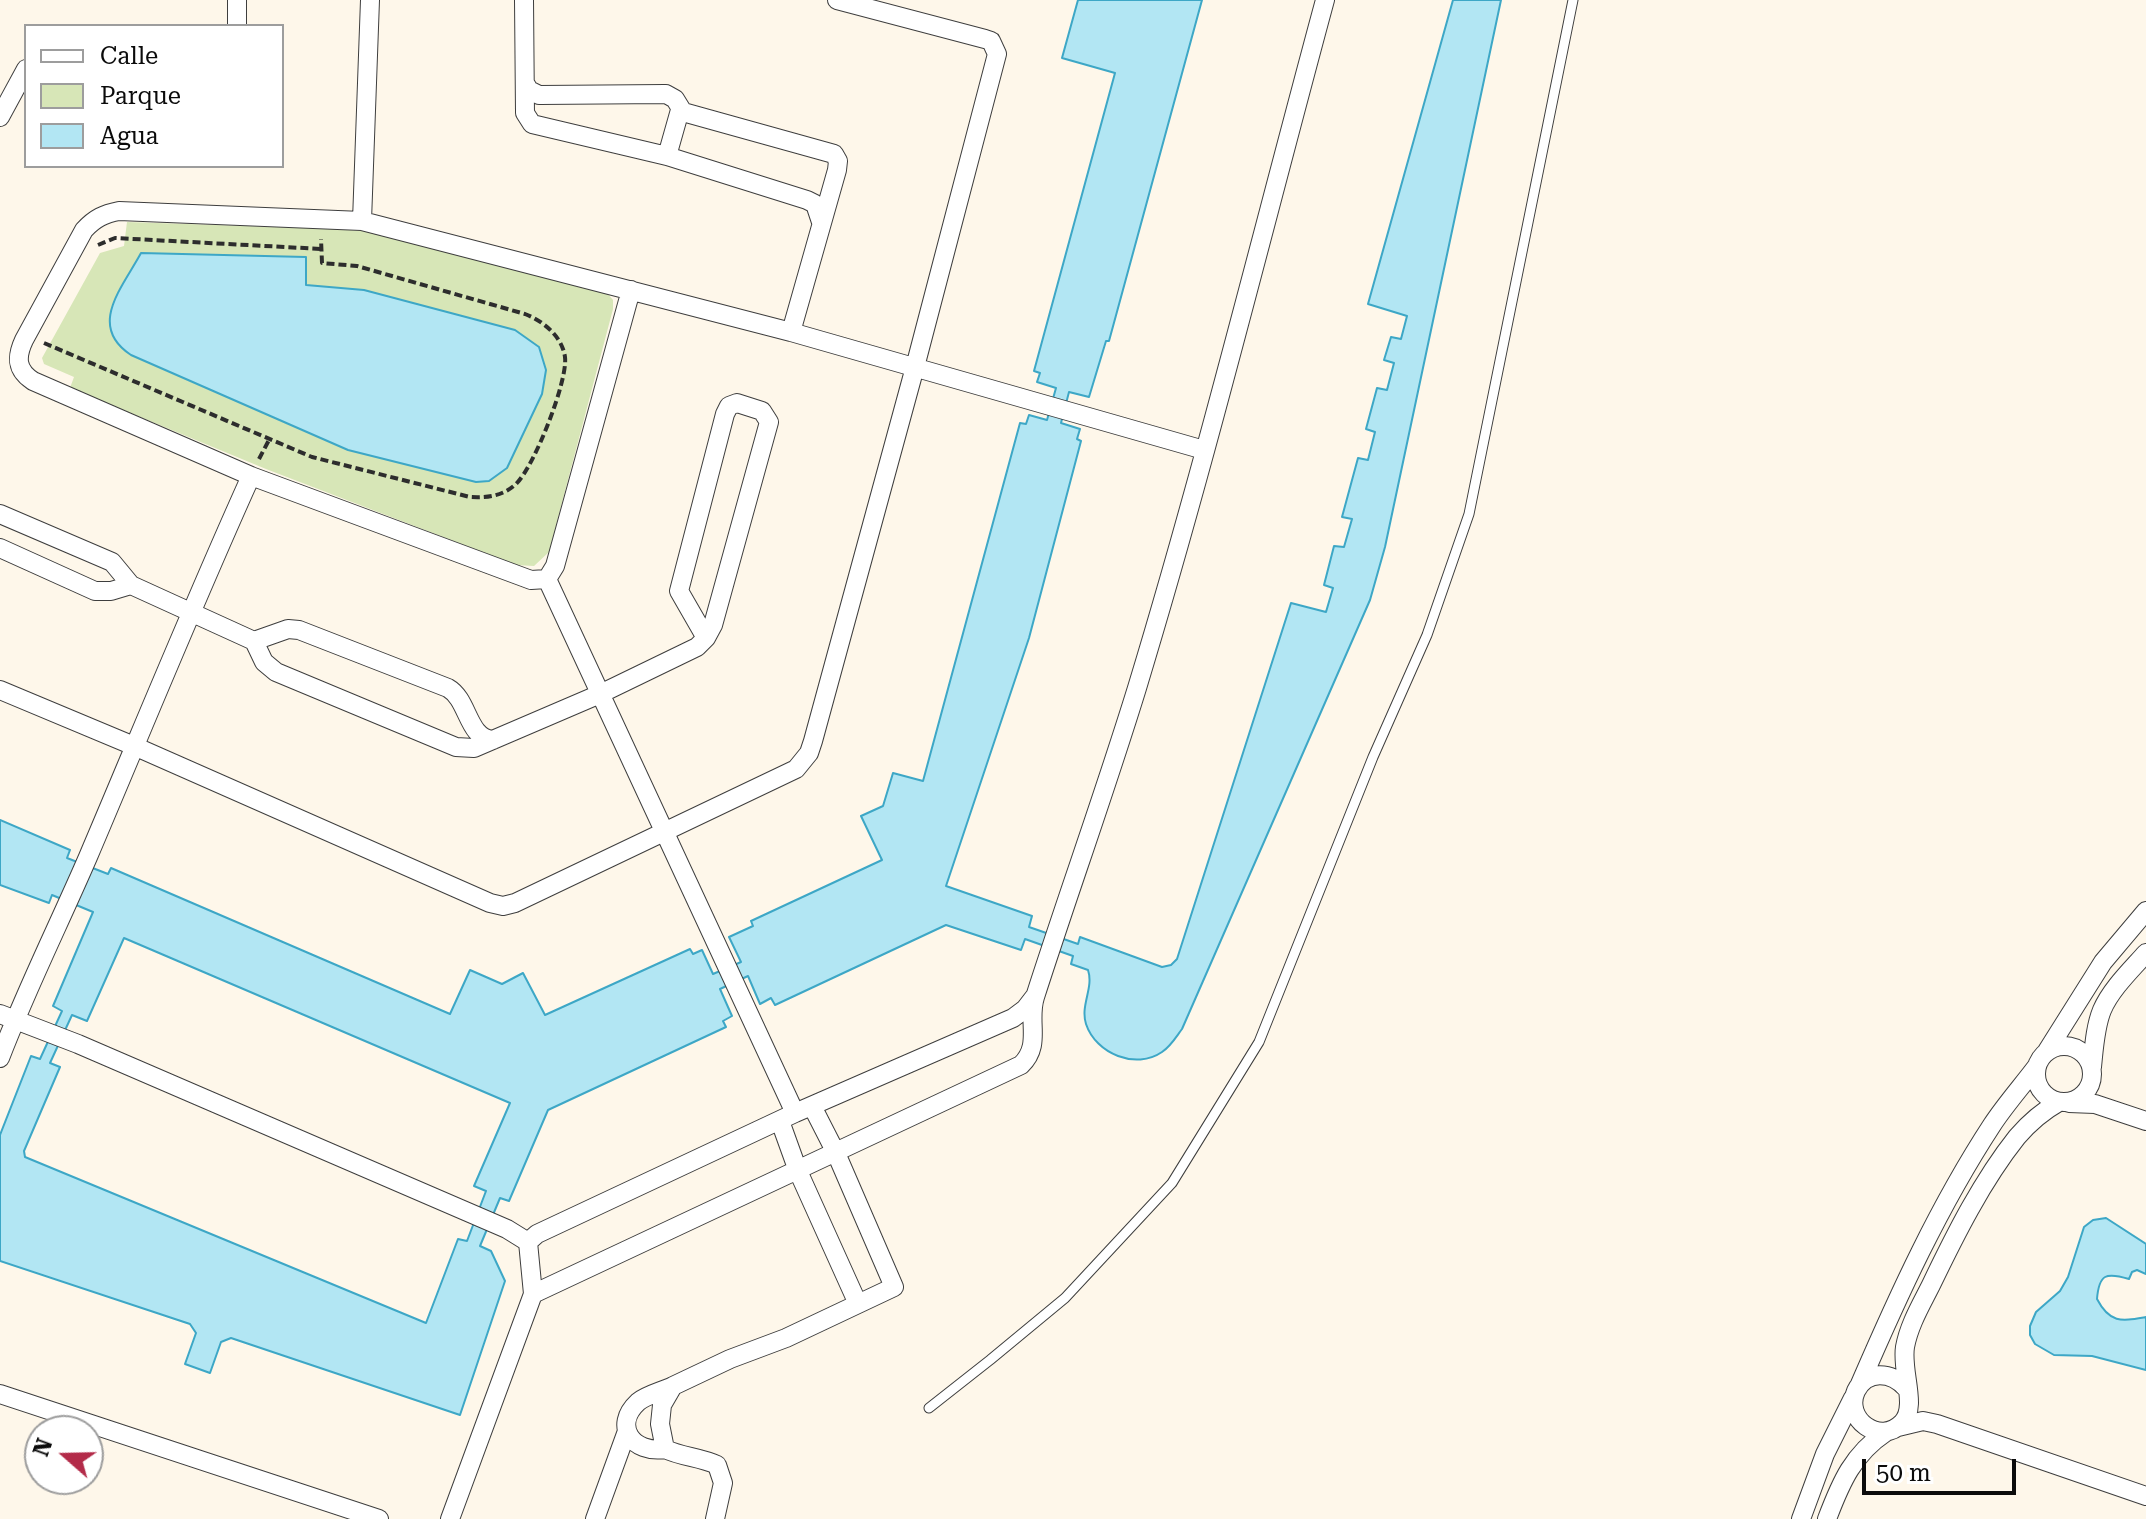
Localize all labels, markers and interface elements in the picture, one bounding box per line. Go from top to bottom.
legend [24,24,284,168]
text: Calle [100,42,158,70]
text: Parque [100,82,181,110]
text: Agua [100,122,159,150]
north arrow [24,1415,104,1495]
text: N [28,1435,57,1460]
scale bar [1866,1443,2020,1493]
text: 50 m [1876,1459,1931,1487]

